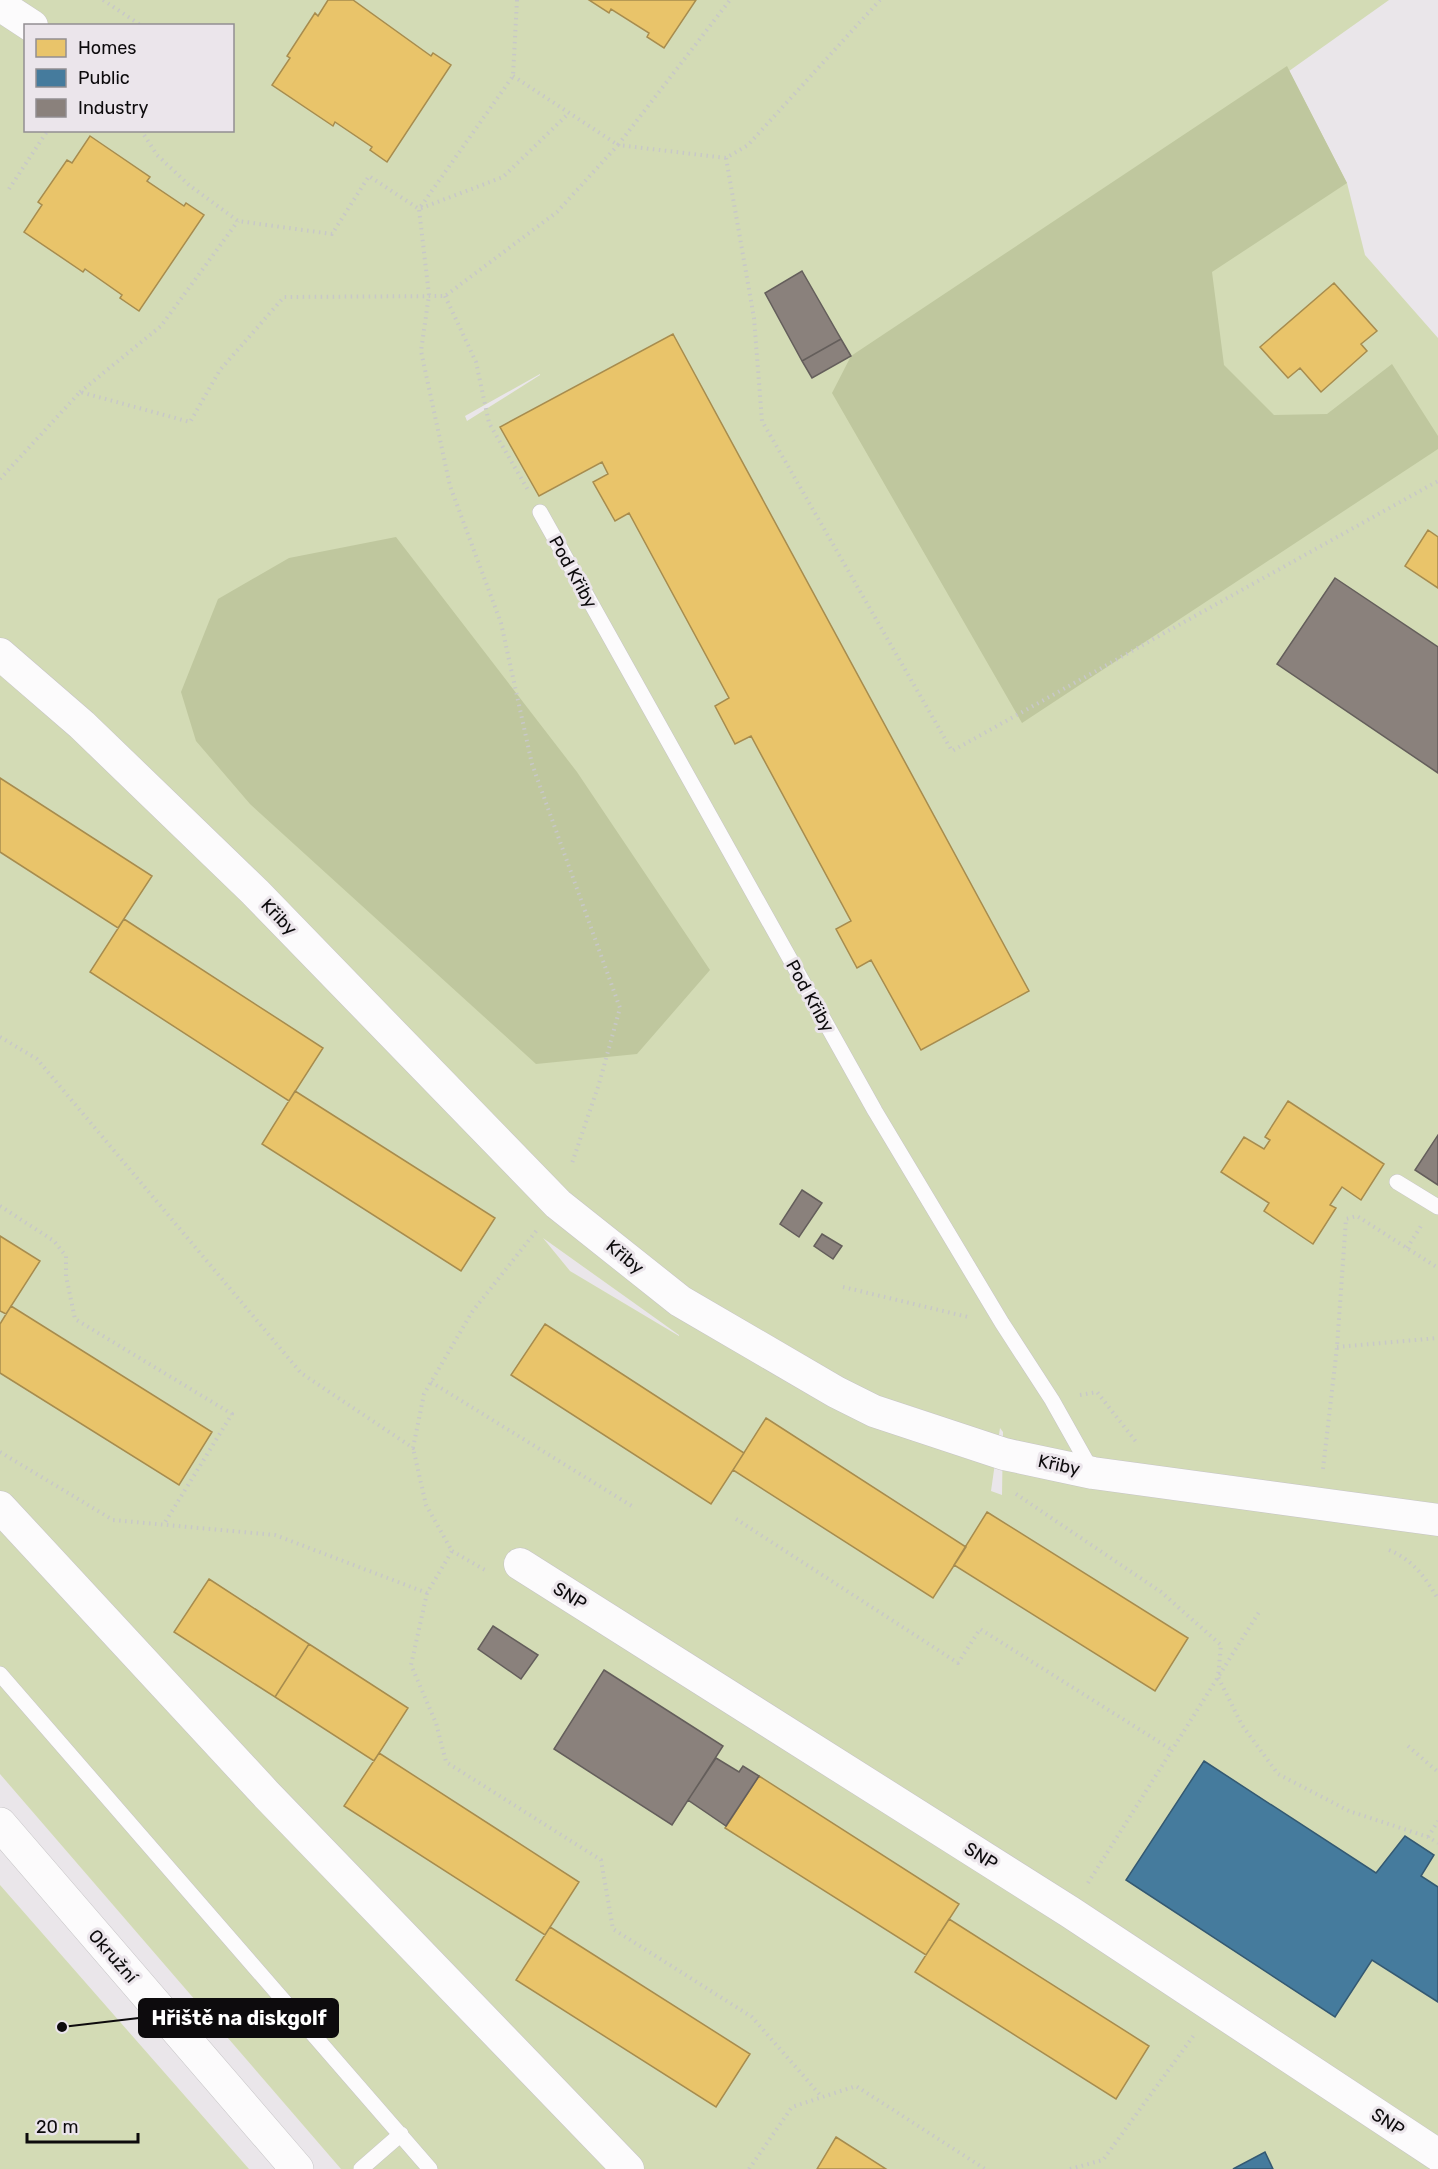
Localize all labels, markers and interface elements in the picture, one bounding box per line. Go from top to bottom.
legend [24,24,234,132]
text: Homes [78,37,136,59]
text: Public [78,67,130,89]
text: Industry [78,97,148,119]
street label: Pod Křiby [544,532,602,612]
street label: Křiby [256,894,302,940]
street label: Pod Křiby [781,956,839,1036]
street label: Křiby [602,1235,648,1279]
street label: Křiby [1036,1450,1082,1480]
street label: SNP [549,1577,591,1615]
street label: SNP [960,1837,1002,1875]
street label: Okružní [84,1925,143,1988]
callout: Hřiště na diskgolf [139,1999,338,2037]
text: Hřiště na diskgolf [151,2006,327,2030]
street label: SNP [1367,2103,1409,2141]
scale bar [27,2106,138,2144]
text: 20 m [36,2116,78,2138]

